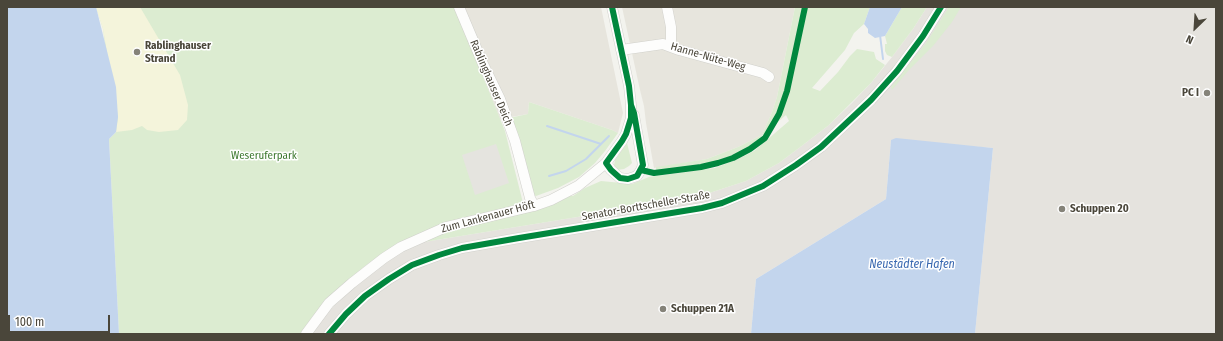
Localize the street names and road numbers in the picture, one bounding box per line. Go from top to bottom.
street label: Rablinghauser Deich [467,38,515,128]
street label: Hanne-Nüte-Weg [669,40,747,74]
street label: Senator-Borttscheller-Straße [581,188,711,224]
street label: Zum Lankenauer Höft [440,198,536,236]

